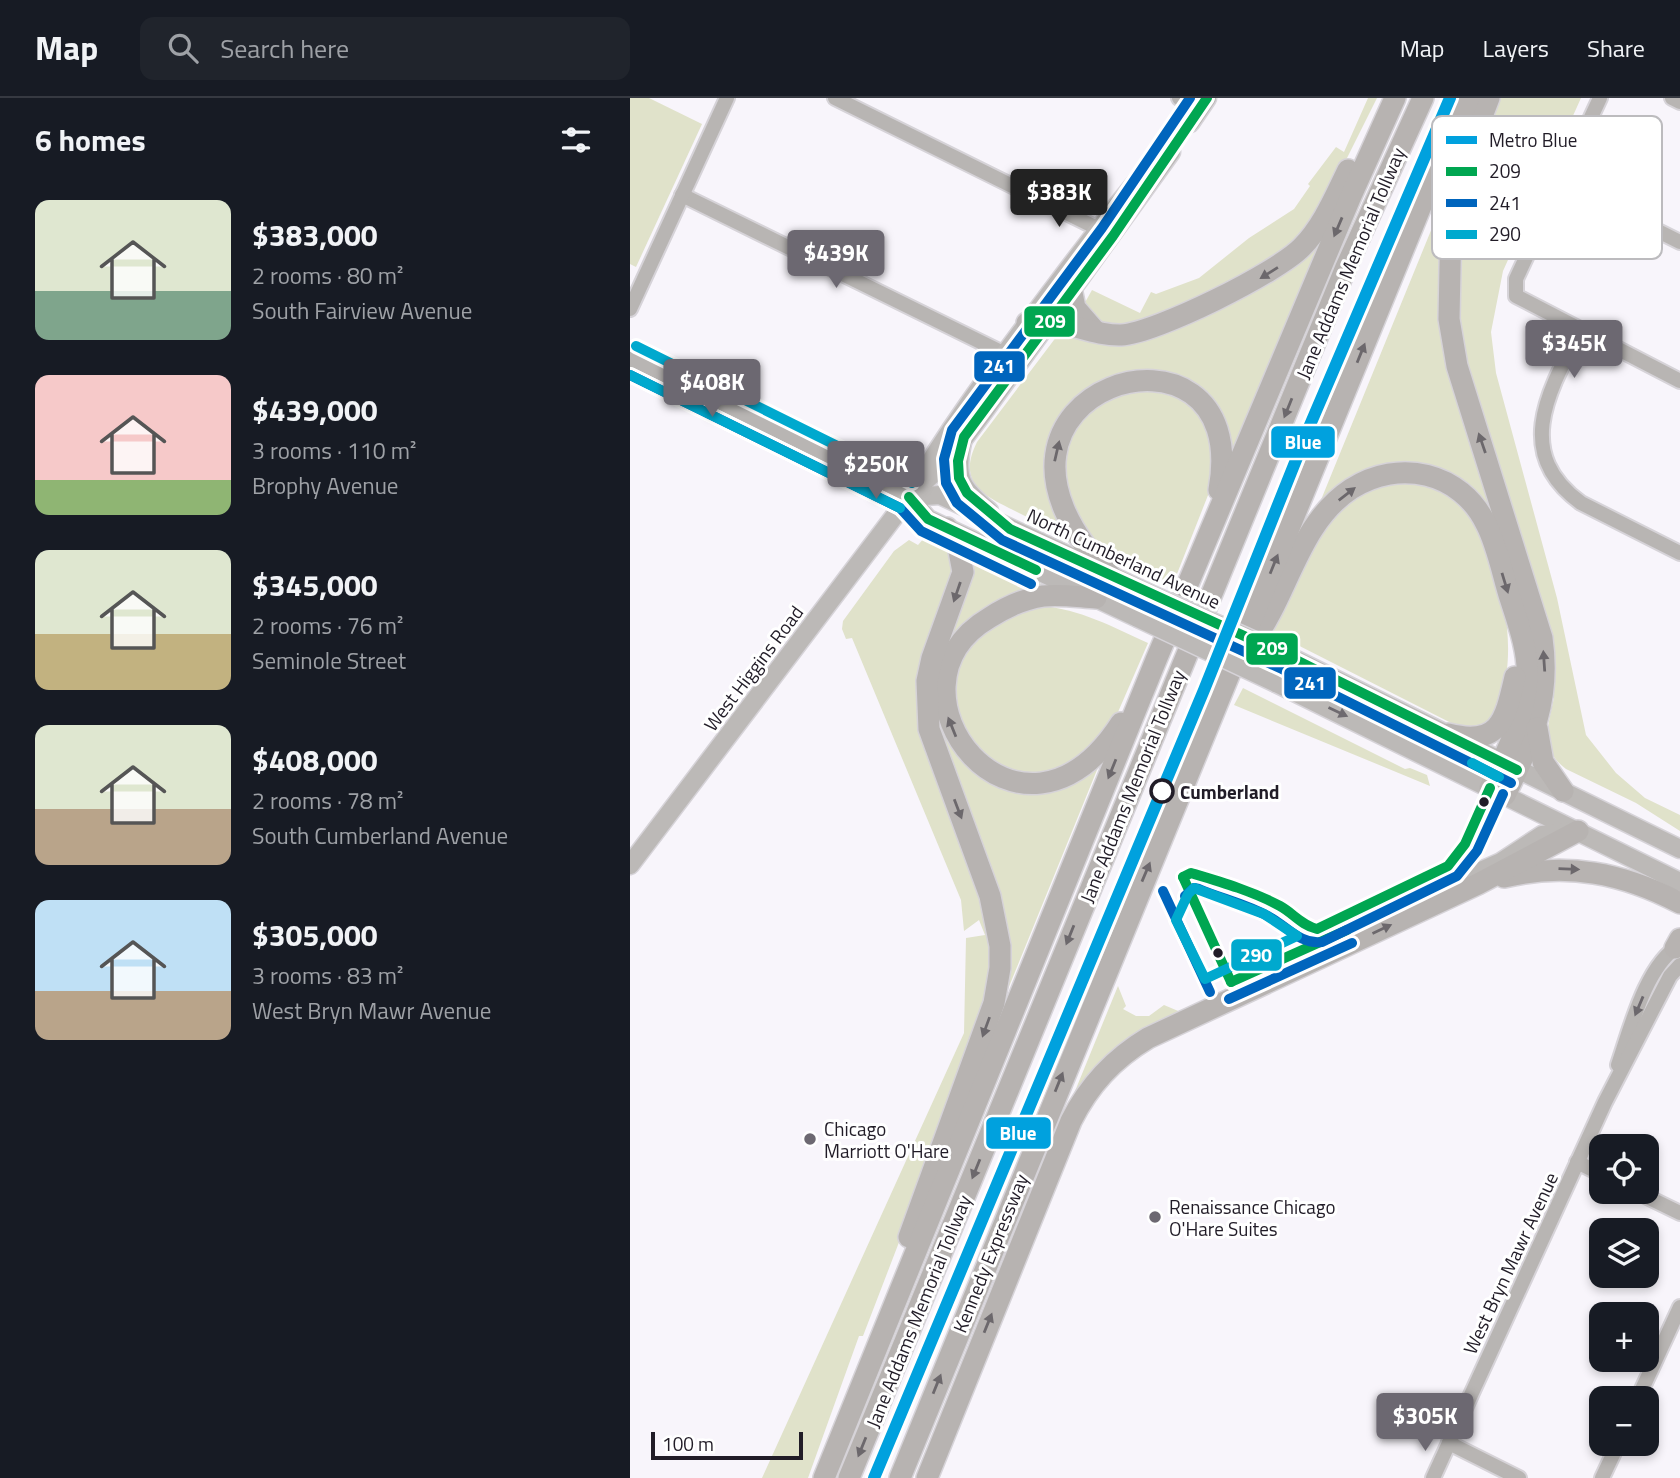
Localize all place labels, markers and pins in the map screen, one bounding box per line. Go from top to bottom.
pin: $383K [1010,170,1108,229]
pin: $439K [787,230,885,290]
pin: $345K [1525,320,1623,380]
pin: $408K [663,360,761,419]
pin: $250K [827,442,925,501]
place label: Cumberland [1180,777,1280,806]
marker: Cumberland [1150,779,1174,803]
unlabelled marker [1477,795,1491,809]
unlabelled marker [1211,946,1225,960]
place label: Chicago Marriott O'Hare [824,1114,949,1165]
marker: Chicago Marriott O'Hare [802,1131,818,1147]
place label: Renaissance Chicago O'Hare Suites [1169,1192,1336,1243]
marker: Renaissance Chicago O'Hare Suites [1147,1209,1163,1225]
pin: $305K [1376,1394,1474,1453]

